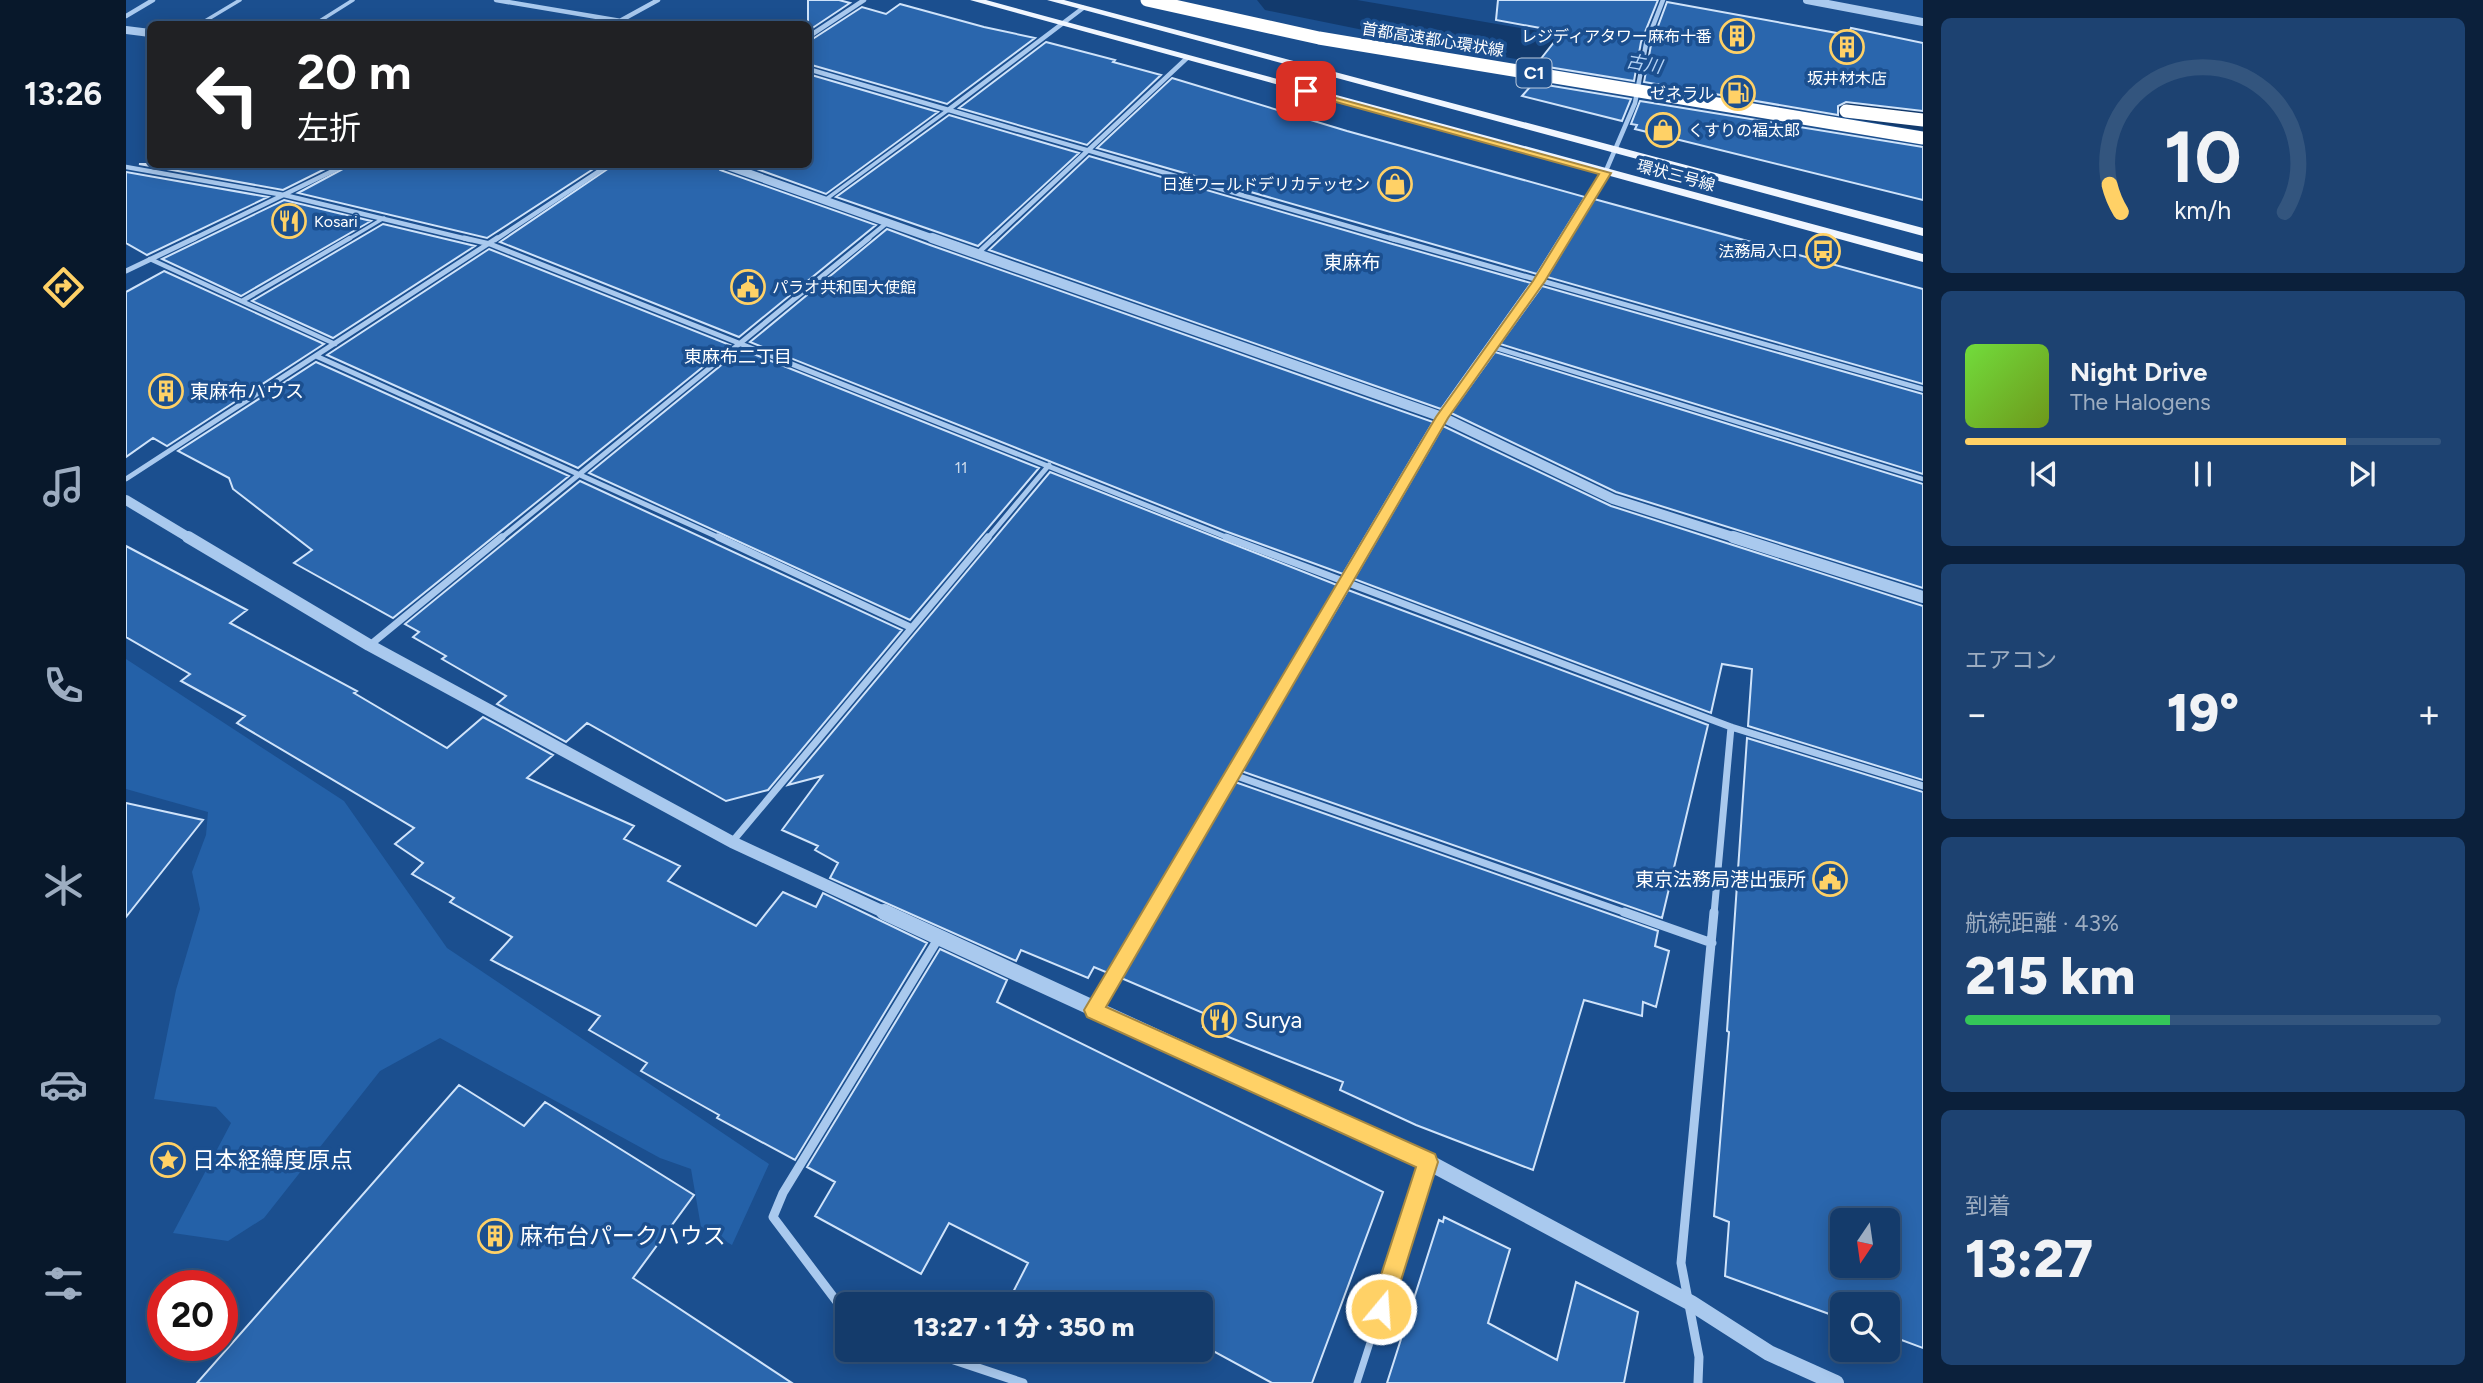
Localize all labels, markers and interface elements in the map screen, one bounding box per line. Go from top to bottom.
building icon: レジディアタワー麻布十番 [1718,17,1756,55]
street label: 首都高速都心環状線 [1360,19,1506,60]
place label: レジディアタワー麻布十番 [1521,27,1712,46]
building icon: 坂井材木店 [1828,28,1866,66]
text: 20 m [297,42,412,101]
icon: left [182,49,273,140]
water label: 古川 [1624,50,1666,78]
road number: C1 [1516,58,1552,88]
pin [1276,61,1336,121]
place label: 坂井材木店 [1807,69,1887,88]
icon: arrive [1287,72,1325,110]
fuel station icon: ゼネラル [1719,74,1757,112]
text: 13:26 [24,75,102,113]
place label: ゼネラル [1650,84,1714,103]
text: 左折 [297,109,361,147]
shop icon: くすりの福太郎 [1644,111,1682,149]
text: 10 [2164,113,2242,200]
place label: くすりの福太郎 [1688,121,1800,140]
street label: 環状三号線 [1635,156,1717,195]
shop icon: 日進ワールドデリカテッセン [1376,165,1414,203]
place label: 日進ワールドデリカテッセン [1162,175,1370,194]
text: km/h [2174,194,2232,224]
restaurant icon: Kosari [270,202,308,240]
place label: Kosari [314,212,358,231]
bus stop icon: 法務局入口 [1804,232,1842,270]
place label: 法務局入口 [1718,242,1798,261]
district label: 東麻布 [1323,251,1381,274]
icon: directions [39,263,88,312]
public building icon: パラオ共和国大使館 [729,268,767,306]
place label: パラオ共和国大使館 [772,278,916,297]
district label: 東麻布二丁目 [684,346,792,368]
text: Night Drive [2070,356,2207,388]
building icon: 東麻布ハウス [147,372,185,410]
place label: 東麻布ハウス [190,380,304,403]
text: The Halogens [2070,388,2211,416]
icon: previous [2025,455,2063,493]
icon: pause [2184,455,2222,493]
icon: next [2343,455,2381,493]
house number: 11 [954,458,968,477]
icon: music [39,462,88,511]
text: エアコン [1965,646,2057,674]
icon: phone [39,661,88,710]
text: 19° [2167,682,2239,744]
text: − [1965,691,1989,737]
text: + [2417,691,2441,737]
public building icon: 東京法務局港出張所 [1811,860,1849,898]
icon: climate [39,861,88,910]
place label: 東京法務局港出張所 [1635,868,1806,891]
text: 航続距離 · 43% [1965,909,2119,937]
text: 215 km [1965,945,2135,1007]
restaurant icon: Surya [1200,1001,1238,1039]
place label: Surya [1244,1006,1302,1034]
icon: car [39,1060,88,1109]
place icon: 日本経緯度原点 [149,1141,187,1179]
place label: 日本経緯度原点 [192,1146,353,1174]
text: 到着 [1965,1192,2011,1220]
north arrow [1830,1208,1900,1278]
map controls [1830,1208,1900,1362]
building icon: 麻布台パークハウス [476,1217,514,1255]
place label: 麻布台パークハウス [520,1222,726,1250]
text: 13:27 [1965,1228,2093,1290]
icon: filters [39,1259,88,1308]
speed limit sign: 20 [147,1270,238,1361]
position arrow [1344,1272,1418,1346]
button: search [1830,1292,1900,1362]
text: 13:27 · 1 分 · 350 m [914,1311,1134,1343]

